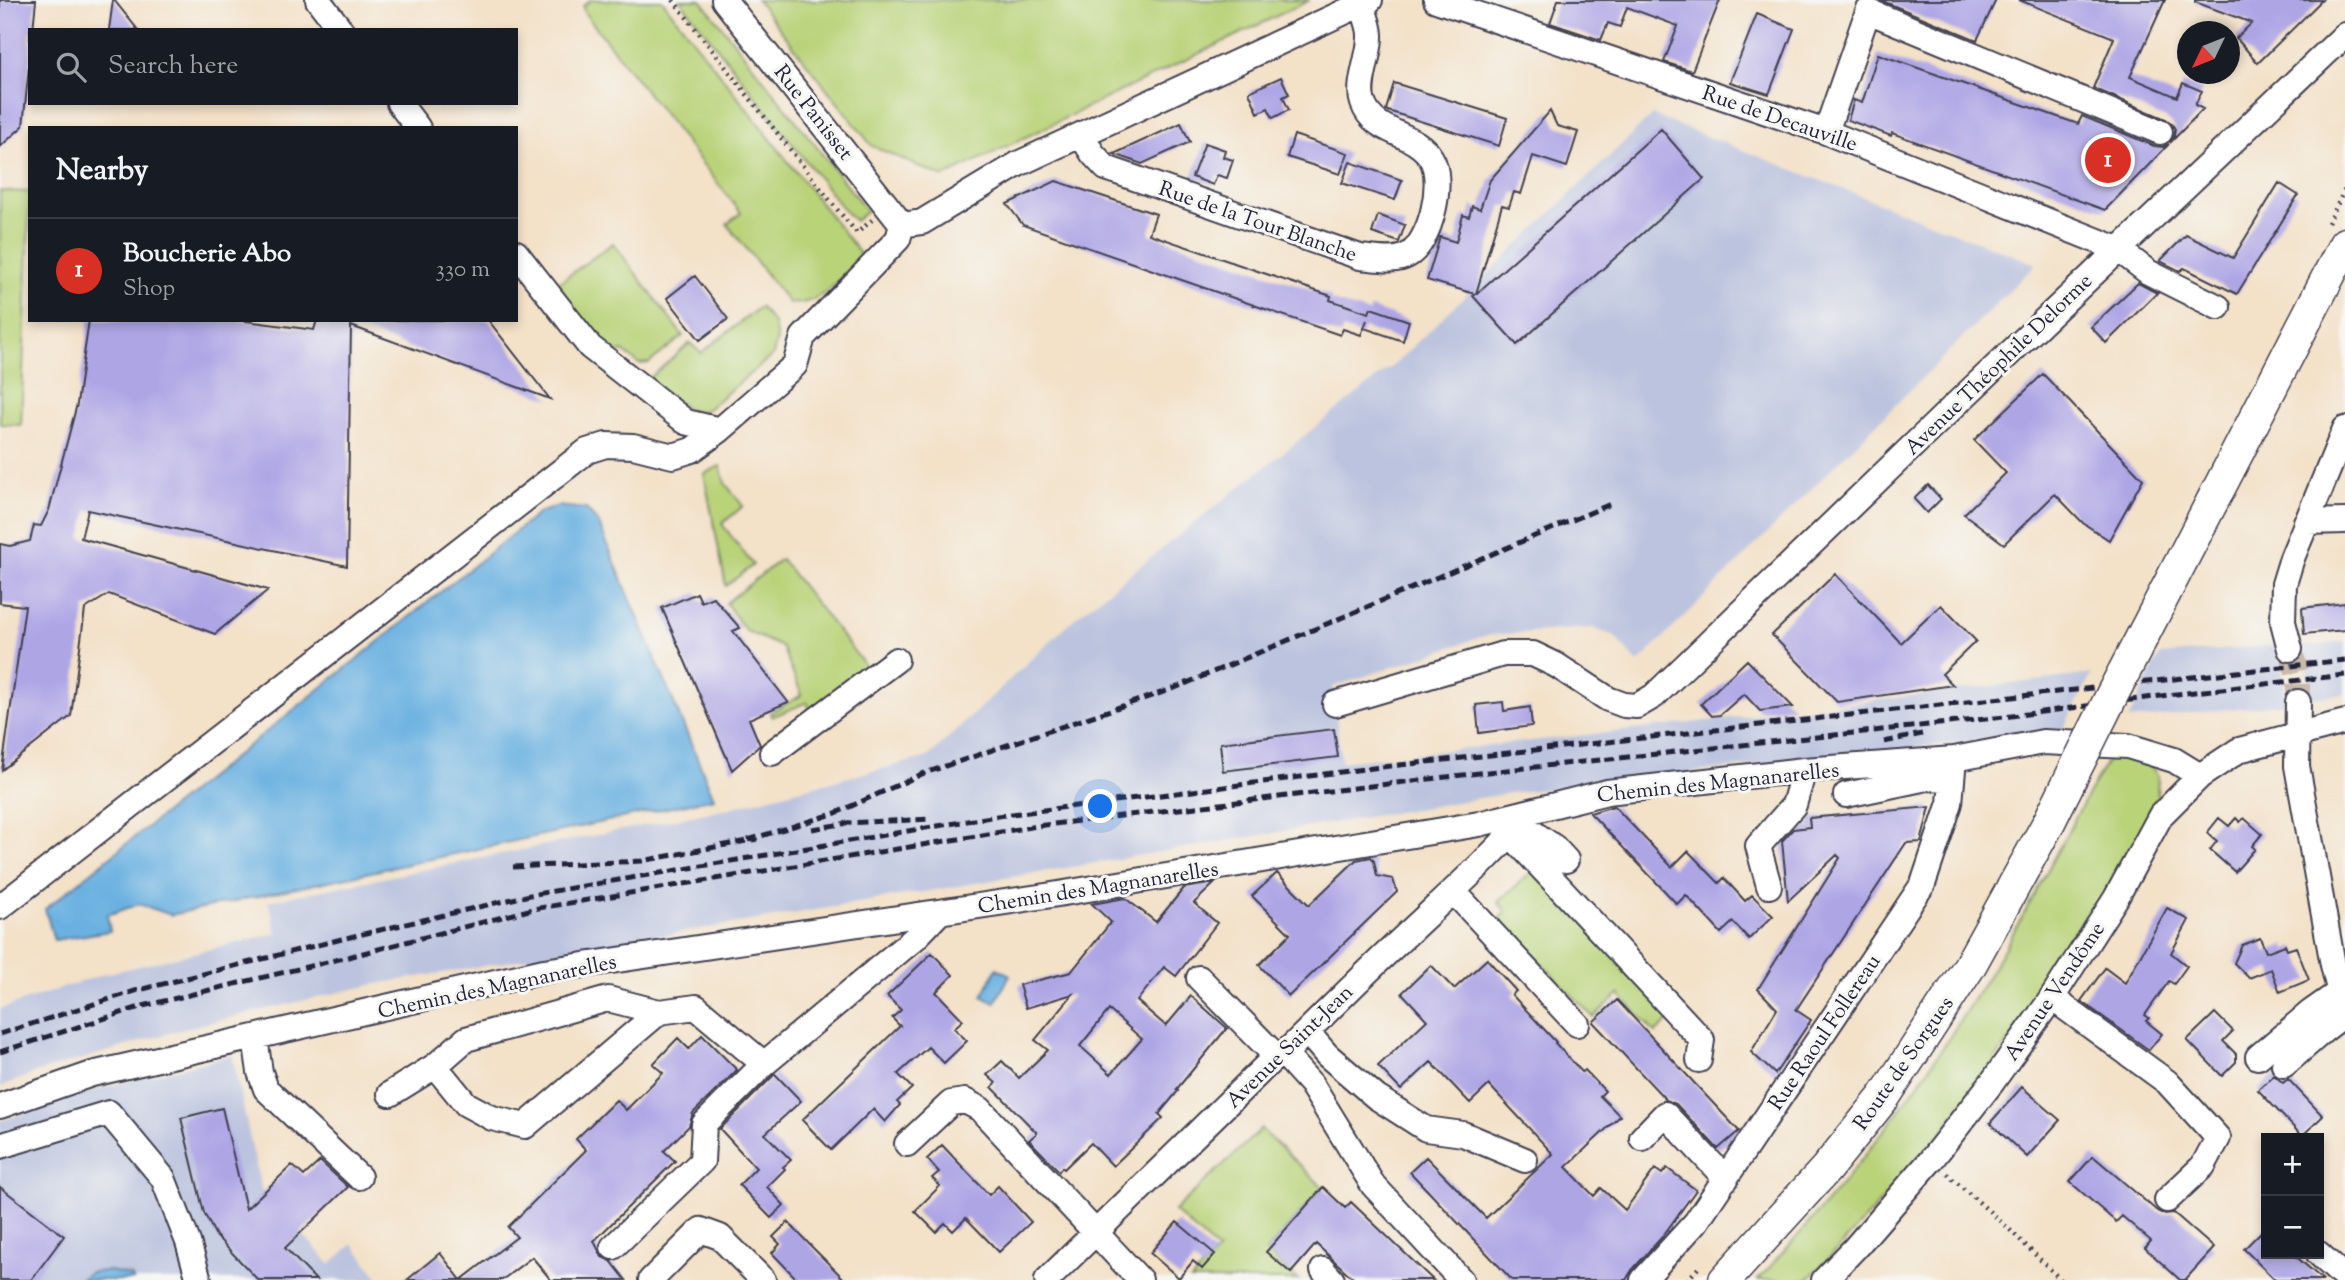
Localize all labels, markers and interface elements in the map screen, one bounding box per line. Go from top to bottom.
north arrow [2177,21,2240,84]
search box [28,28,518,105]
icon: search [52,48,90,86]
text: Search here [108,48,238,85]
street label: Rue Panisset [766,59,859,167]
street label: Rue de Decauville [1698,79,1861,161]
pin: 1 [2085,134,2131,186]
text: Nearby [56,150,148,193]
street label: Rue de la Tour Blanche [1154,175,1360,271]
text: Boucherie Abo [123,236,291,273]
text: 1 [75,254,83,287]
text: 330 m [436,254,490,287]
street label: Avenue Théophile Delorme [1899,268,2100,463]
text: Shop [123,273,175,306]
street label: Chemin des Magnanarelles [1596,756,1841,812]
your location [1083,789,1117,823]
street label: Chemin des Magnanarelles [976,855,1221,923]
street label: Avenue Vendôme [1998,917,2113,1067]
street label: Chemin des Magnanarelles [375,948,619,1028]
street label: Rue Raoul Follereau [1762,949,1889,1117]
street label: Avenue Saint-Jean [1220,979,1361,1116]
street label: Route de Sorgues [1847,991,1962,1137]
map controls [2261,1133,2324,1259]
button: + [2261,1133,2324,1196]
button: − [2261,1196,2324,1259]

